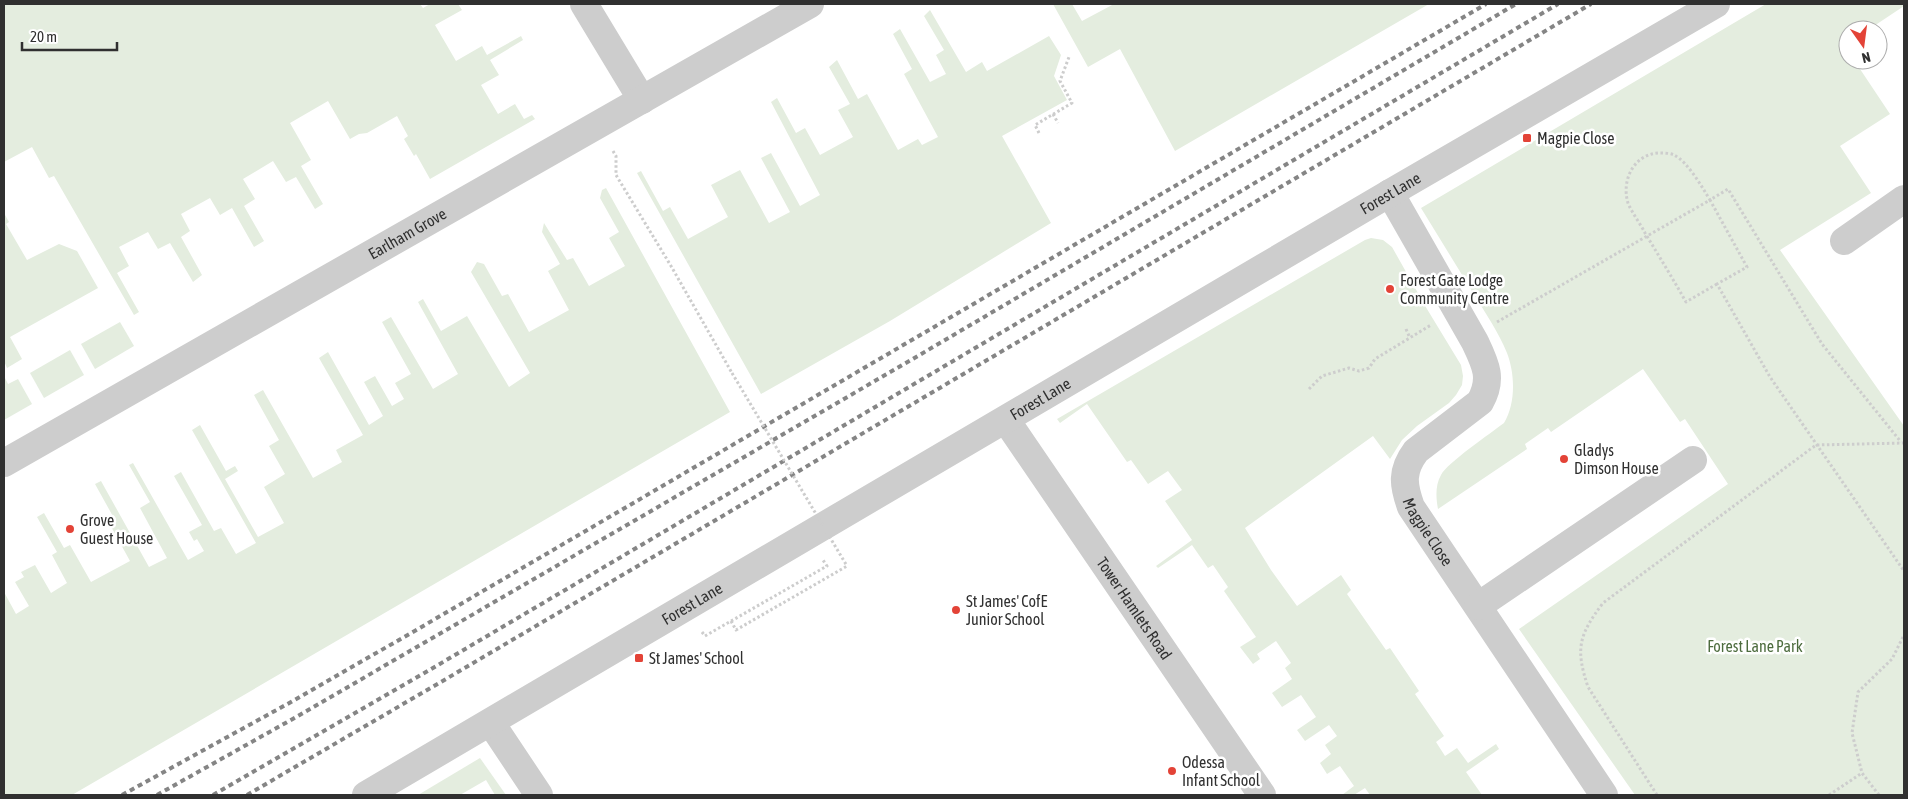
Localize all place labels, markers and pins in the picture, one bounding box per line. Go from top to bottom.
place label: Magpie Close [1537,129,1614,148]
marker: Magpie Close [1521,132,1533,144]
place label: Forest Gate Lodge Community Centre [1400,271,1509,308]
marker: Forest Gate Lodge Community Centre [1384,283,1396,295]
place label: Gladys Dimson House [1574,441,1659,477]
marker: Gladys Dimson House [1558,453,1570,465]
place label: Grove Guest House [80,511,153,547]
marker: Grove Guest House [64,523,76,535]
place label: St James' CofE Junior School [966,592,1047,628]
marker: St James' CofE Junior School [950,604,962,616]
place label: St James' School [649,649,745,667]
marker: St James' School [633,652,645,664]
place label: Odessa Infant School [1182,753,1261,789]
marker: Odessa Infant School [1166,765,1178,777]

